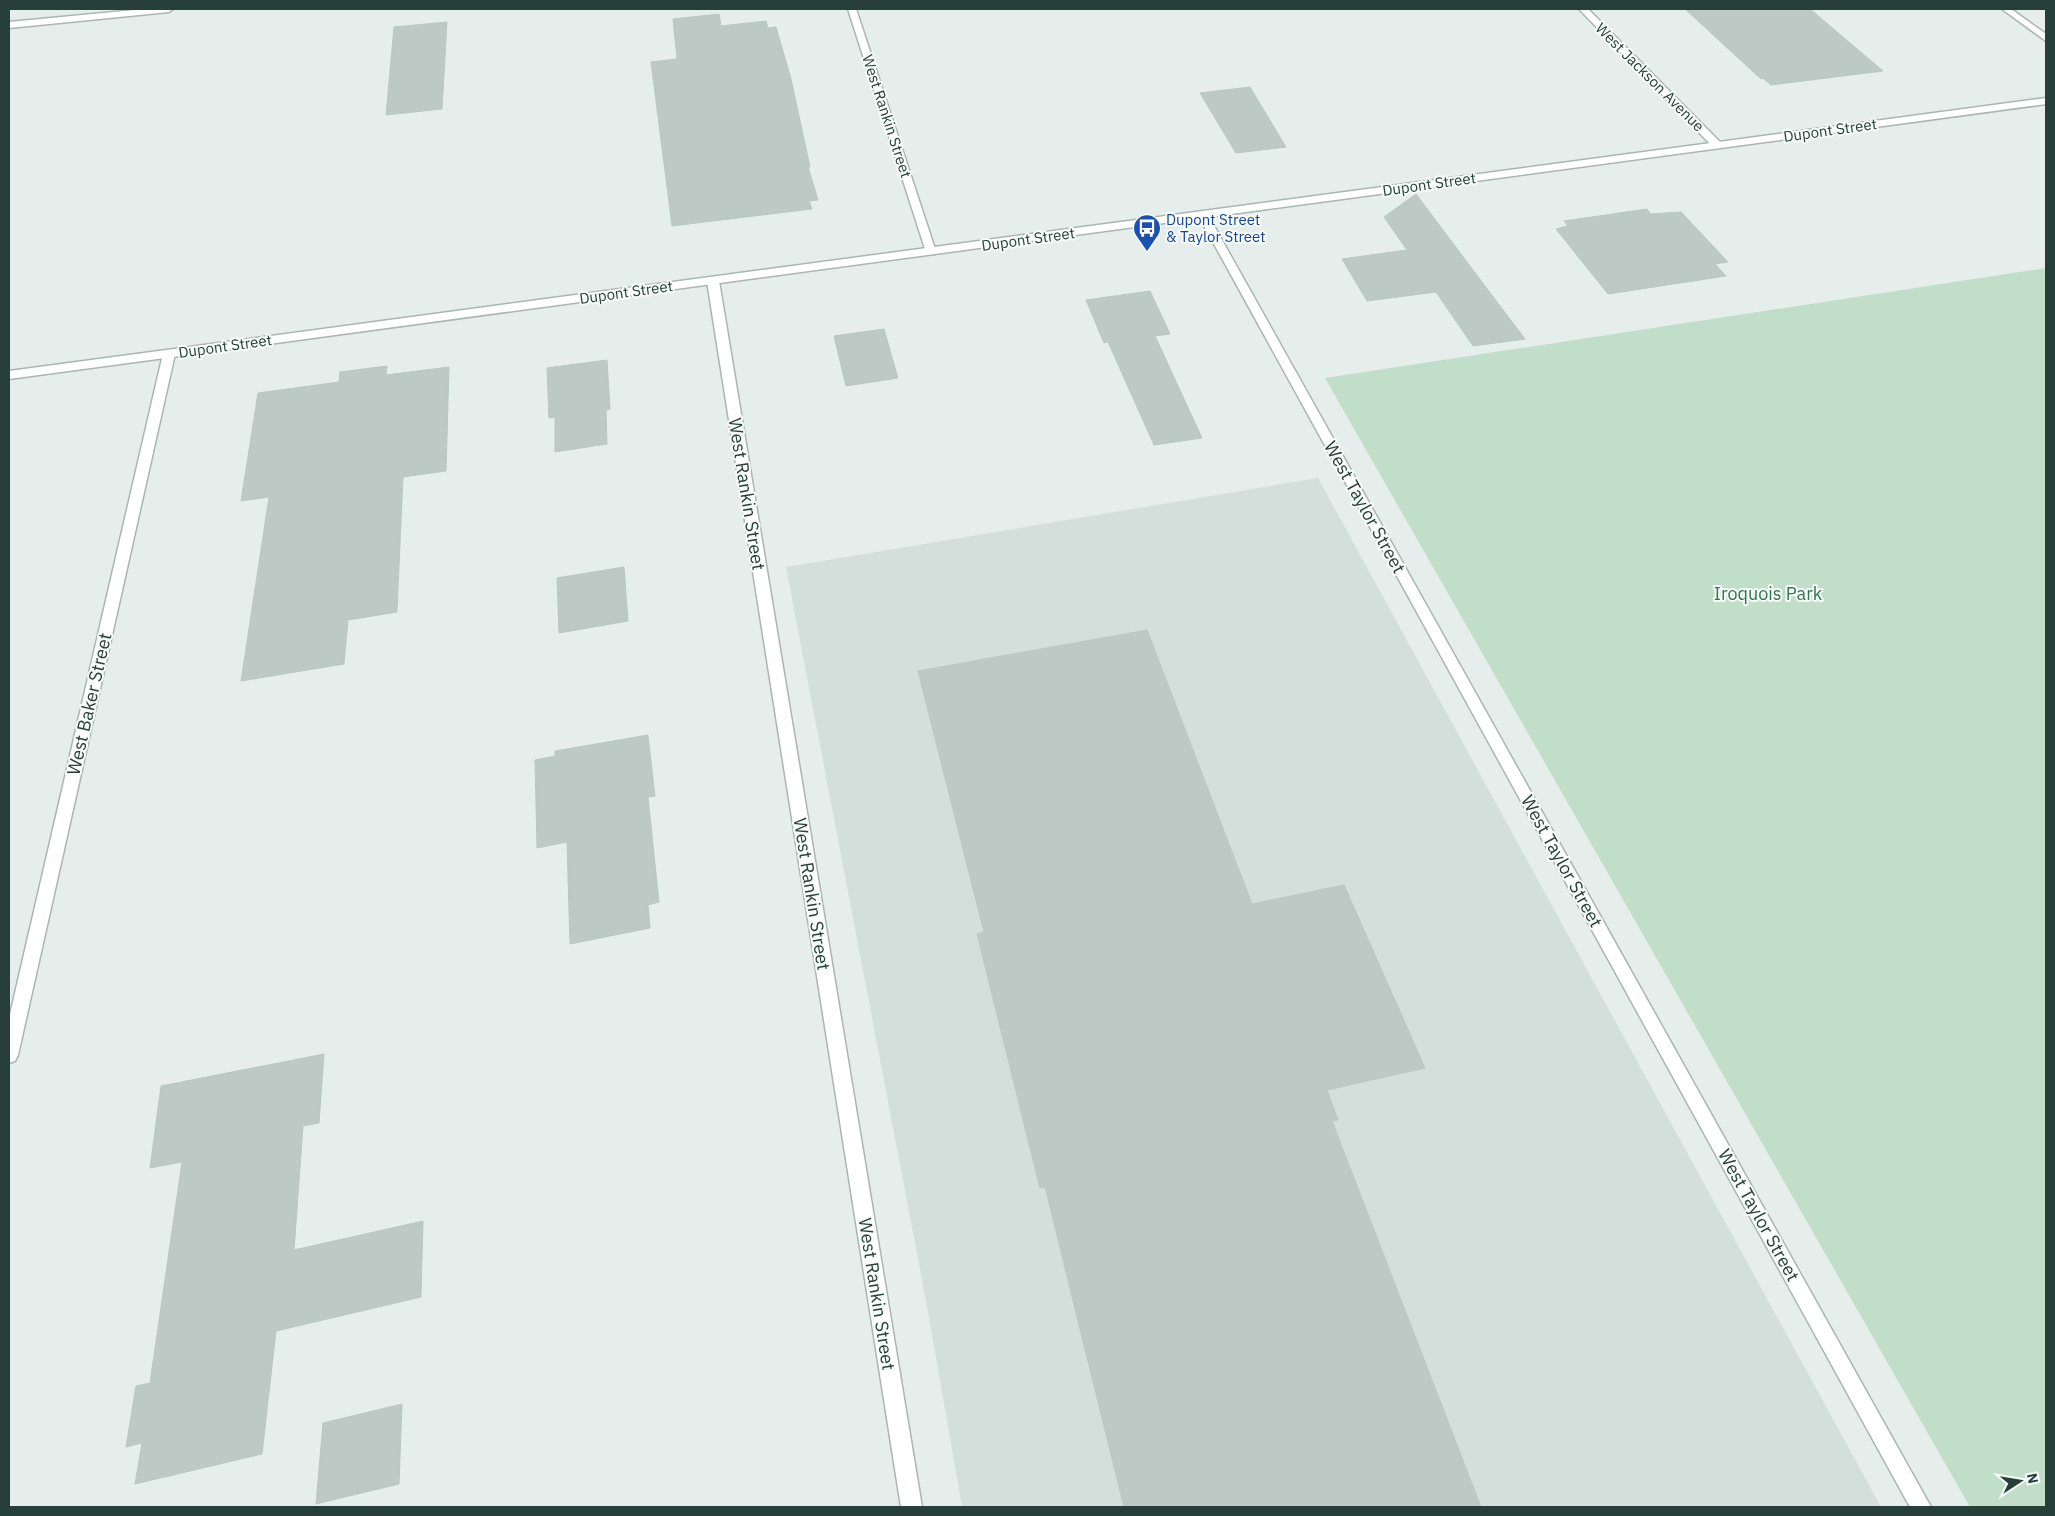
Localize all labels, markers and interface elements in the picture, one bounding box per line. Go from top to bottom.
street label: West Jackson Avenue [1592,19,1708,135]
street label: West Rankin Street [858,52,916,180]
street label: Dupont Street [1782,114,1878,146]
street label: Dupont Street [1381,168,1477,200]
place label: Dupont Street & Taylor Street [1166,210,1266,246]
bus stop icon: Dupont Street & Taylor Street [1132,213,1162,252]
street label: Dupont Street [980,223,1076,255]
street label: Dupont Street [578,276,674,308]
street label: Dupont Street [177,330,273,362]
street label: West Rankin Street [724,416,770,572]
street label: West Taylor Street [1319,437,1411,577]
park label: Iroquois Park [1714,582,1823,605]
street label: West Baker Street [61,631,117,777]
street label: West Taylor Street [1516,791,1608,931]
street label: West Rankin Street [789,816,835,972]
street label: West Taylor Street [1713,1145,1805,1285]
street label: West Rankin Street [854,1216,900,1372]
north arrow [1995,1456,2045,1506]
text: N [2023,1471,2043,1485]

